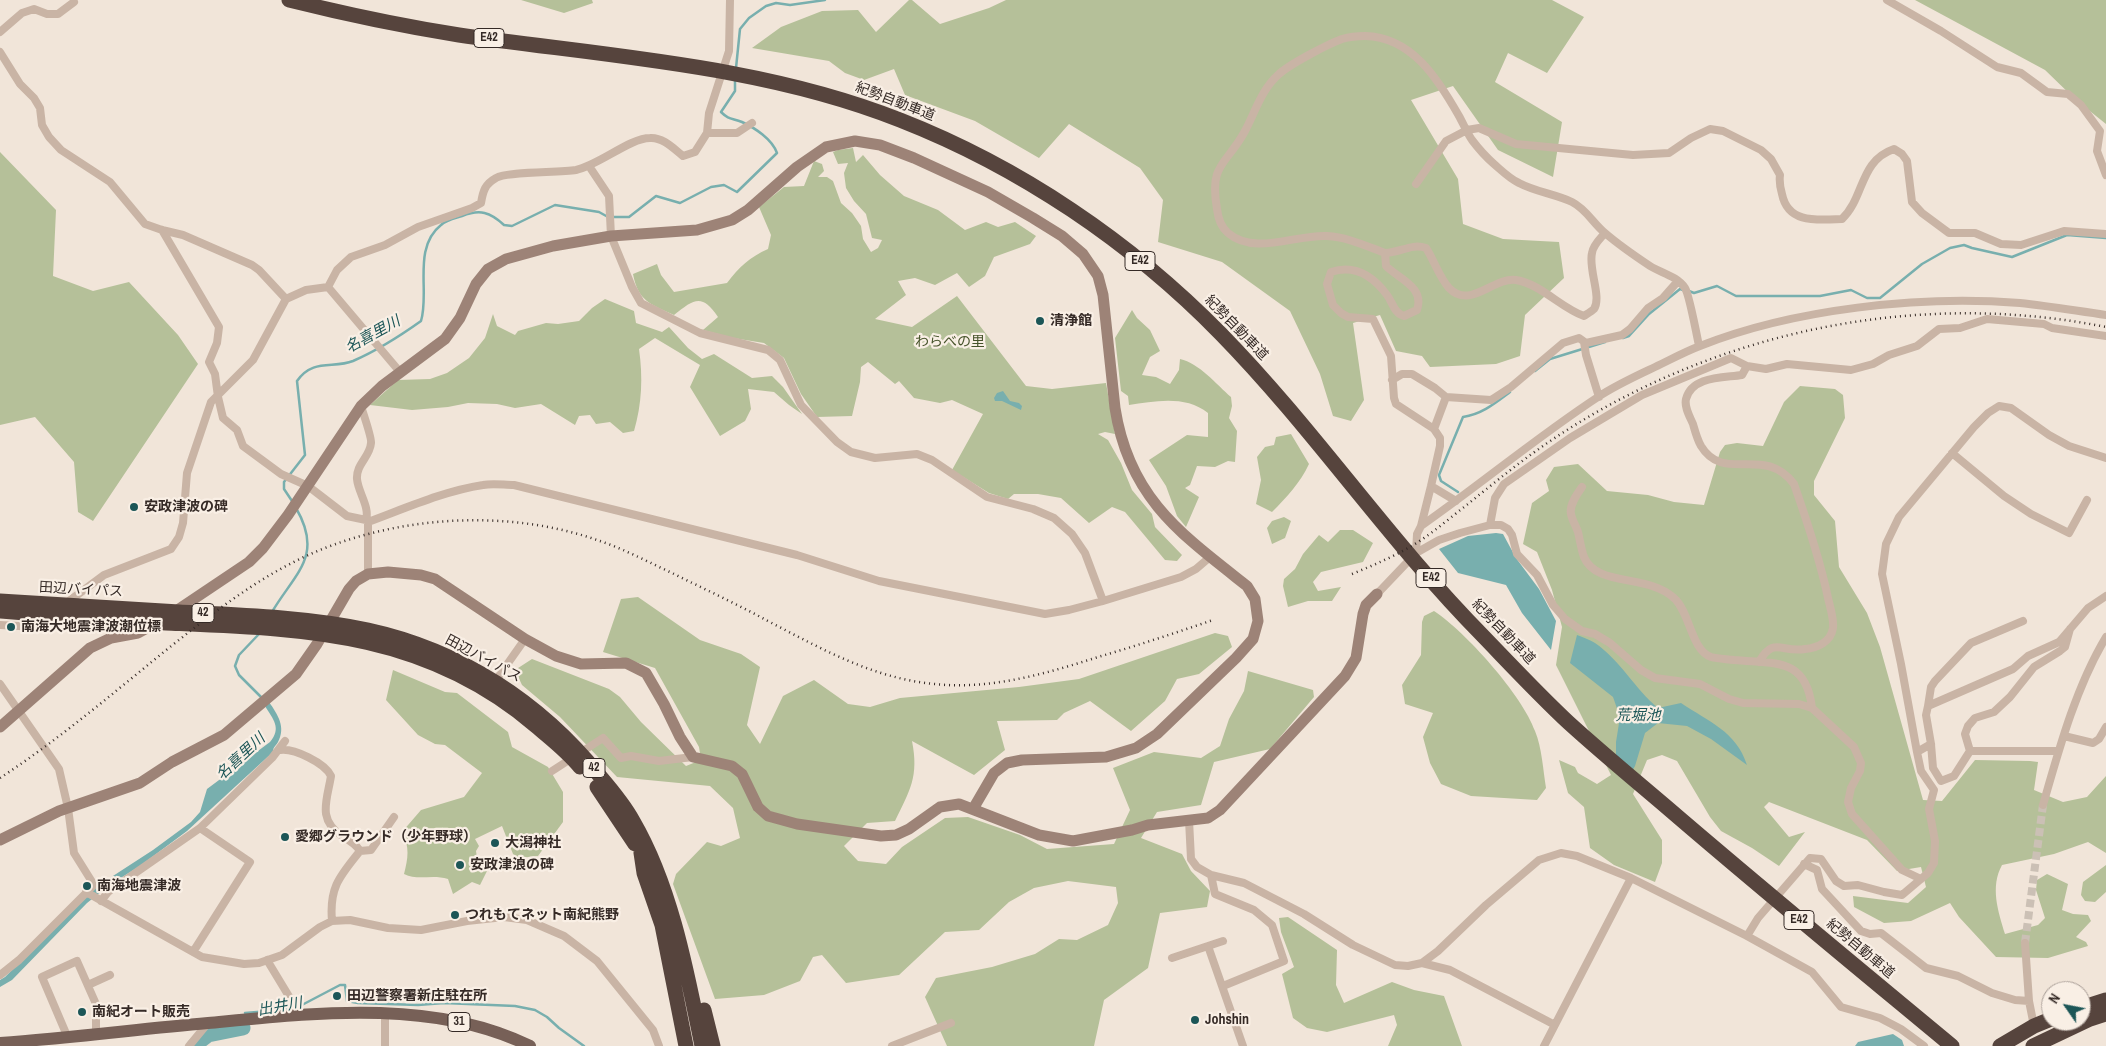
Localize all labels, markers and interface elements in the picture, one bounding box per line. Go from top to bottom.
road number: E42 [474,28,504,48]
street label: 紀勢自動車道 [853,79,937,125]
road number: E42 [1125,252,1155,270]
street label: 紀勢自動車道 [1201,292,1271,364]
water label: 名喜里川 [342,313,404,357]
place label: 清浄館 [1050,313,1092,329]
marker: 清浄館 [1034,315,1046,327]
park label: わらべの里 [915,334,985,350]
place label: 安政津波の碑 [144,499,228,515]
marker: 安政津波の碑 [128,501,140,513]
road number: E42 [1416,568,1446,588]
street label: 田辺バイパス [39,579,123,601]
street label: 紀勢自動車道 [1468,596,1538,668]
road number: 42 [192,604,214,622]
place label: 南海大地震津波潮位標 [21,619,161,635]
marker: 南海大地震津波潮位標 [5,621,17,633]
street label: 田辺バイパス [442,632,524,686]
water label: 荒堀池 [1616,707,1660,725]
water label: 名喜里川 [213,730,269,784]
road number: 42 [583,758,605,778]
place label: 愛郷グラウンド（少年野球） [295,829,477,845]
marker: 愛郷グラウンド（少年野球） [279,831,291,843]
place label: 大潟神社 [505,835,561,851]
marker: 大潟神社 [489,837,501,849]
place label: 安政津浪の碑 [470,857,554,873]
marker: 安政津浪の碑 [454,859,466,871]
place label: 南海地震津波 [97,878,181,894]
marker: 南海地震津波 [81,880,93,892]
place label: つれもてネット南紀熊野 [465,907,619,923]
marker: つれもてネット南紀熊野 [449,909,461,921]
road number: E42 [1784,910,1814,930]
street label: 紀勢自動車道 [1822,916,1898,982]
north arrow [2041,981,2091,1031]
place label: 田辺警察署新庄駐在所 [347,988,487,1004]
marker: 田辺警察署新庄駐在所 [331,990,343,1002]
text: N [2044,990,2064,1007]
water label: 出井川 [256,994,304,1020]
place label: 南紀オート販売 [92,1004,190,1020]
marker: 南紀オート販売 [76,1006,88,1018]
road number: 31 [448,1012,470,1032]
place label: Johshin [1205,1012,1249,1028]
marker: Johshin [1189,1014,1201,1026]

